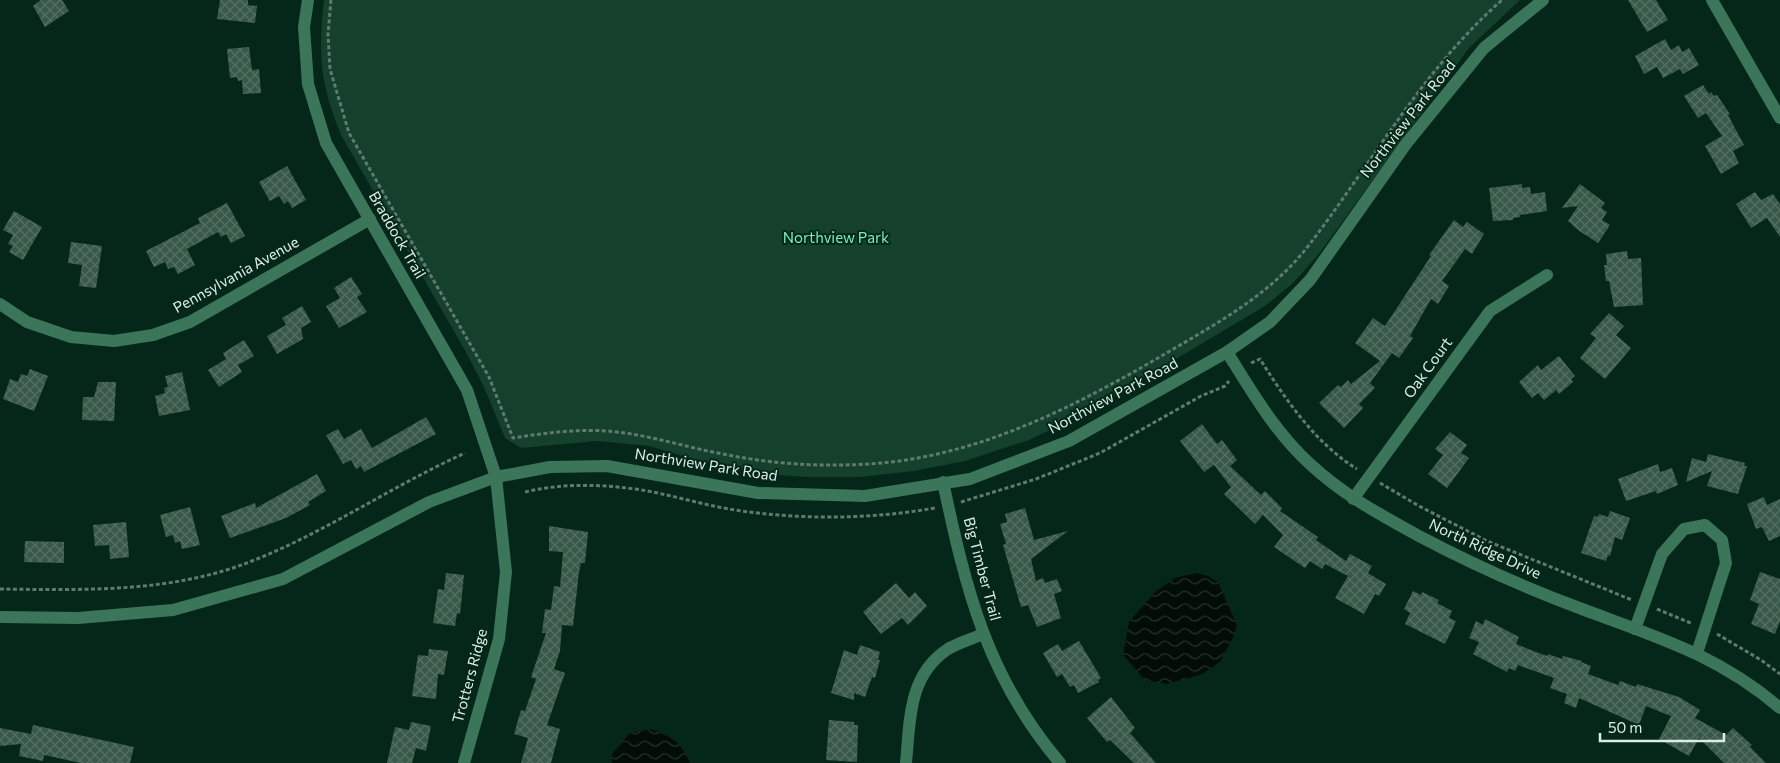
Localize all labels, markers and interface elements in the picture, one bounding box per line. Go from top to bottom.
street label: Northview Park Road [1356,56,1459,181]
street label: Braddock Trail [366,188,430,281]
park label: Northview Park [783,228,889,246]
street label: Pennsylvania Avenue [169,232,302,316]
street label: Oak Court [1399,333,1455,401]
street label: Northview Park Road [1045,353,1180,437]
street label: Northview Park Road [633,444,779,484]
street label: North Ridge Drive [1427,514,1544,582]
street label: Big Timber Trail [960,515,1005,622]
street label: Trotters Ridge [448,627,490,725]
scale bar [1600,710,1724,742]
text: 50 m [1608,718,1642,736]

